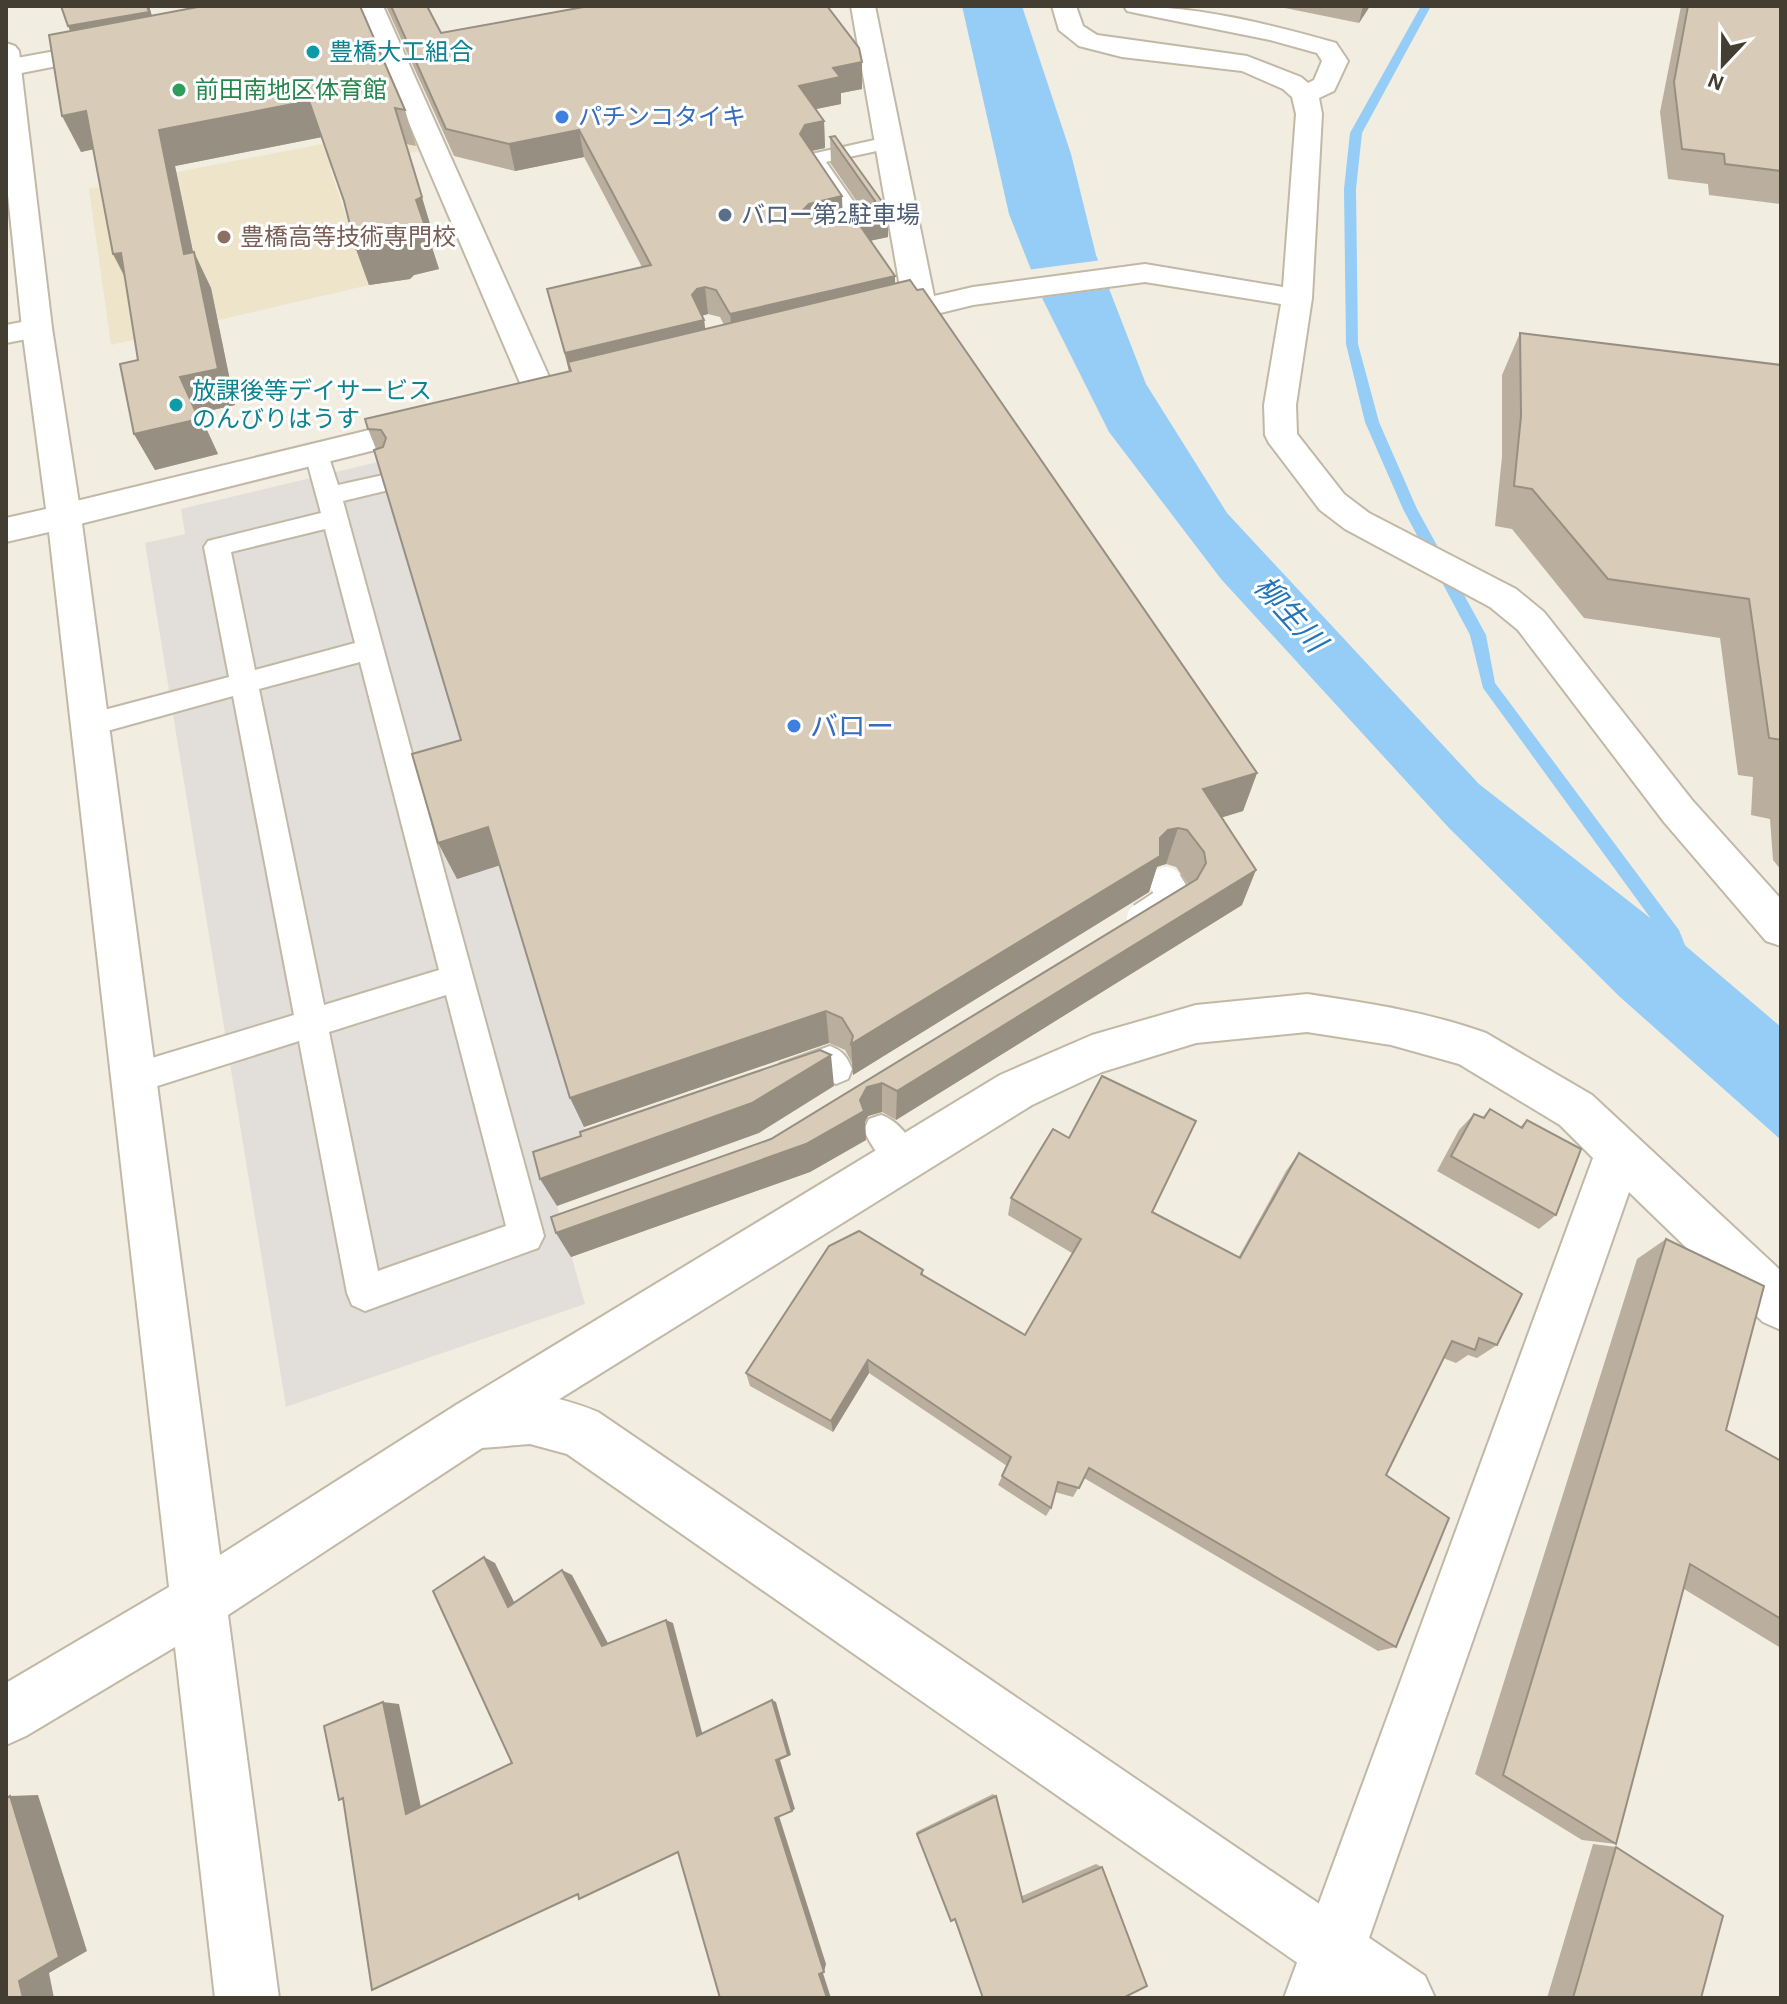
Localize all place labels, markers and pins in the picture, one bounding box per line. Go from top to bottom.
place label: 豊橋大工組合 [329,39,473,65]
marker: 豊橋大工組合 [304,43,322,61]
place label: 前田南地区体育館 [195,77,387,103]
marker: 前田南地区体育館 [170,81,188,99]
place label: パチンコタイキ [578,105,746,130]
marker: パチンコタイキ [553,108,571,126]
place label: バロー第2駐車場 [741,202,920,228]
marker: バロー第2駐車場 [716,206,734,224]
place label: 豊橋高等技術専門校 [240,224,456,250]
marker: 豊橋高等技術専門校 [215,228,233,246]
place label: 放課後等デイサービス のんびりはうす [192,378,432,432]
marker: 放課後等デイサービス のんびりはうす [167,396,185,414]
place label: バロー [810,713,894,742]
marker: バロー [785,717,803,735]

